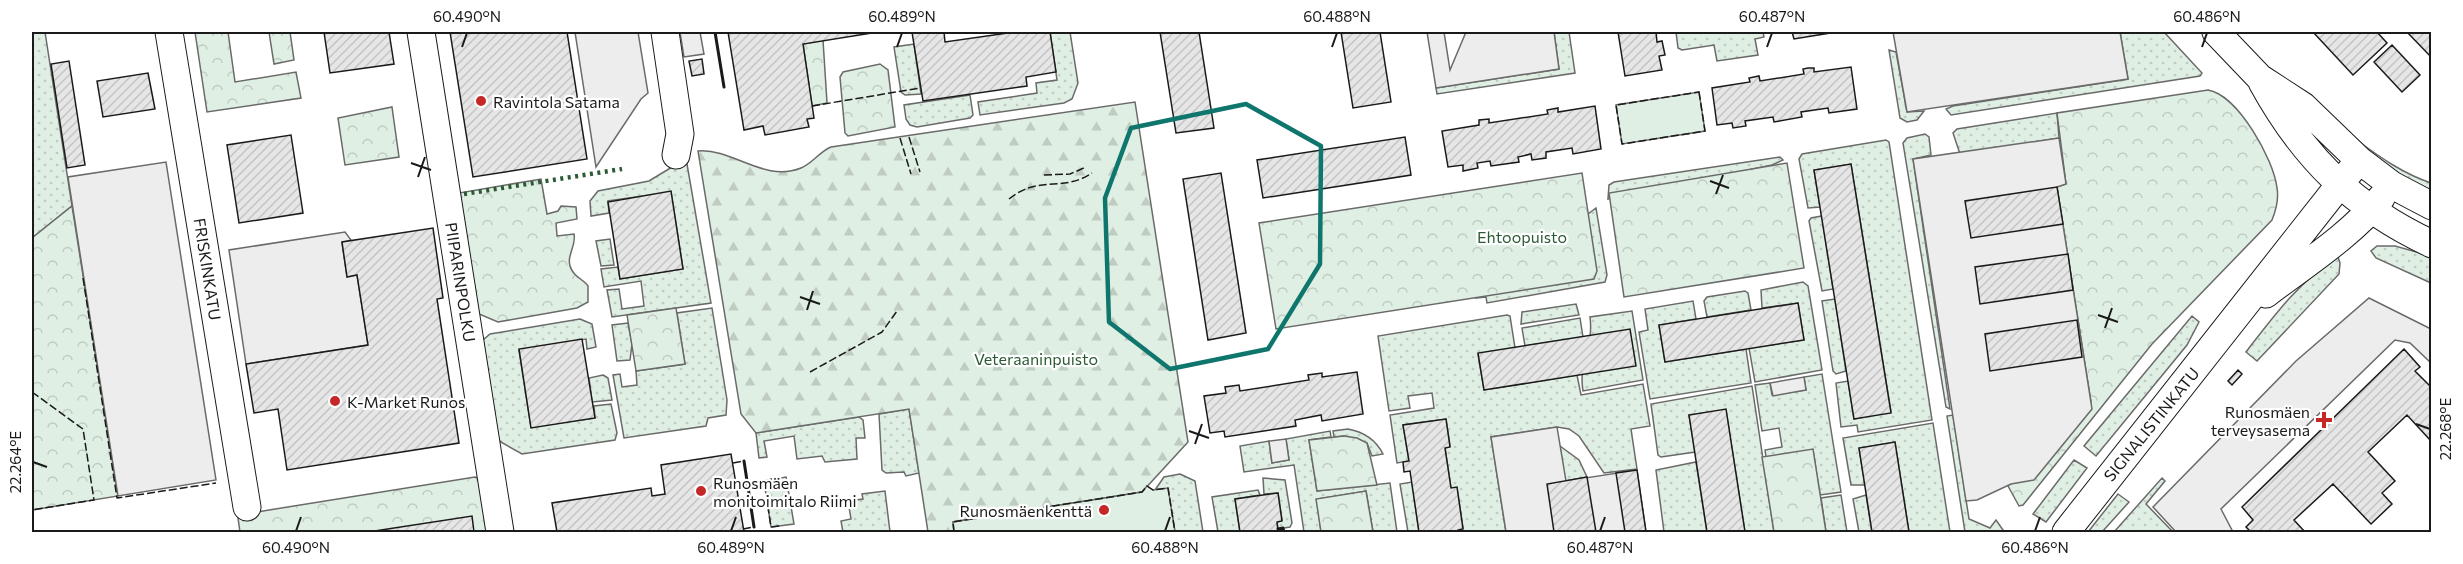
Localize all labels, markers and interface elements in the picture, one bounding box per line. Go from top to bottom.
text: 60.490°N [433,7,501,25]
text: 60.489°N [868,7,936,25]
text: 60.488°N [1303,7,1371,25]
text: 60.487°N [1739,7,1805,25]
text: 60.486°N [2173,7,2241,25]
place label: Ravintola Satama [493,92,620,111]
marker: Ravintola Satama [474,94,488,108]
street label: FRISKINKATU [191,216,225,322]
street label: PIIPARINPOLKU [442,221,480,343]
park label: Ehtoopuisto [1477,227,1567,246]
park label: Veteraaninpuisto [974,349,1098,368]
street label: SIGNALISTINKATU [2099,363,2203,485]
place label: K-Market Runos [347,392,465,411]
marker: K-Market Runos [328,394,342,408]
text: 22.268°E [2436,398,2454,460]
place label: Runosmäen terveysasema [2211,402,2310,439]
marker: Runosmäen terveysasema [2315,411,2333,429]
text: 22.264°E [6,431,24,493]
place label: Runosmäen monitoimitalo Riimi [713,473,857,510]
marker: Runosmäen monitoimitalo Riimi [694,484,708,498]
place label: Runosmäenkenttä [959,501,1092,520]
marker: Runosmäenkenttä [1097,503,1111,517]
text: 60.490°N [262,538,330,556]
text: 60.489°N [697,538,765,556]
text: 60.488°N [1131,538,1199,556]
text: 60.487°N [1567,538,1633,556]
text: 60.486°N [2001,538,2069,556]

